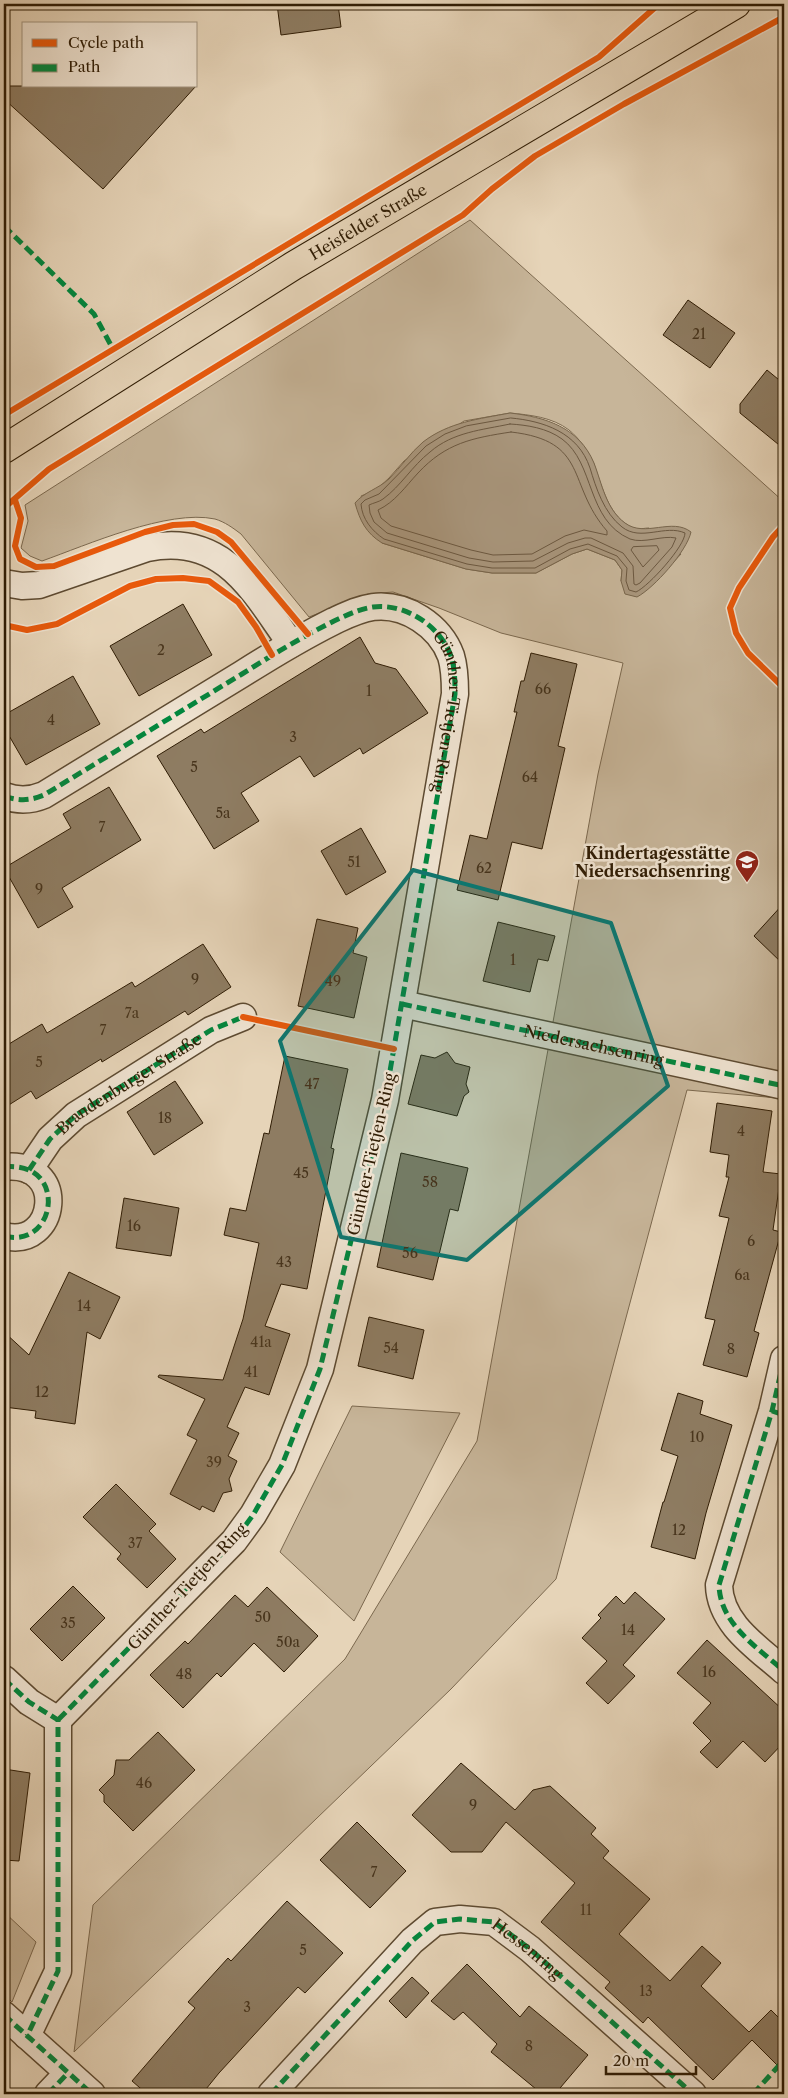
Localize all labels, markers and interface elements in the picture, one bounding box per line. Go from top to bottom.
legend [22,22,198,88]
text: Cycle path [68,33,145,52]
text: Path [68,57,101,76]
street label: Heisfelder Straße [305,179,430,264]
house number: 21 [692,325,706,343]
street label: Günther-Tietjen-Ring [428,626,465,795]
house number: 2 [157,641,165,659]
house number: 66 [535,680,551,698]
house number: 1 [366,682,372,700]
house number: 4 [47,711,55,729]
house number: 3 [289,728,297,746]
house number: 5 [190,758,198,776]
house number: 64 [522,768,538,786]
house number: 5a [216,804,231,822]
house number: 7 [99,818,106,836]
place label: Kindertagesstätte Niedersachsenring [575,843,731,881]
school or university icon: Kindertagesstätte Niedersachsenring [734,849,760,883]
house number: 51 [347,853,361,871]
house number: 62 [476,859,492,877]
house number: 9 [35,880,43,898]
house number: 1 [510,951,516,969]
house number: 9 [191,970,199,988]
house number: 49 [325,972,341,990]
house number: 7a [125,1004,140,1022]
street label: Niedersachsenring [522,1020,666,1070]
house number: 7 [100,1021,107,1039]
street label: Brandenburger Straße [52,1029,205,1138]
house number: 5 [35,1053,43,1071]
street label: Günther-Tietjen-Ring [343,1070,400,1237]
house number: 47 [305,1075,320,1093]
house number: 18 [158,1109,172,1127]
house number: 4 [737,1122,745,1140]
house number: 45 [293,1164,309,1182]
house number: 58 [422,1173,438,1191]
house number: 16 [127,1217,141,1235]
house number: 6 [747,1232,755,1250]
house number: 56 [402,1244,418,1262]
house number: 43 [276,1253,292,1271]
house number: 6a [734,1266,750,1284]
house number: 14 [77,1297,91,1315]
house number: 41a [250,1333,272,1351]
house number: 54 [383,1339,399,1357]
house number: 8 [727,1340,735,1358]
house number: 41 [244,1363,258,1381]
house number: 12 [35,1383,49,1401]
house number: 10 [690,1428,704,1446]
house number: 39 [206,1453,222,1471]
street label: Günther-Tietjen-Ring [123,1518,251,1654]
house number: 12 [672,1521,686,1539]
house number: 37 [128,1534,142,1552]
house number: 50 [255,1608,271,1626]
house number: 35 [60,1614,76,1632]
house number: 14 [621,1621,635,1639]
house number: 50a [276,1633,301,1651]
house number: 16 [702,1663,716,1681]
house number: 48 [176,1665,192,1683]
house number: 46 [136,1774,152,1792]
house number: 9 [469,1796,477,1814]
house number: 7 [371,1863,378,1881]
house number: 11 [580,1901,592,1919]
street label: Hessenring [488,1914,567,1984]
house number: 5 [299,1941,307,1959]
house number: 13 [639,1982,653,2000]
house number: 3 [243,1998,251,2016]
house number: 8 [525,2037,533,2055]
scale bar [606,2043,696,2075]
text: 20 m [613,2051,649,2070]

